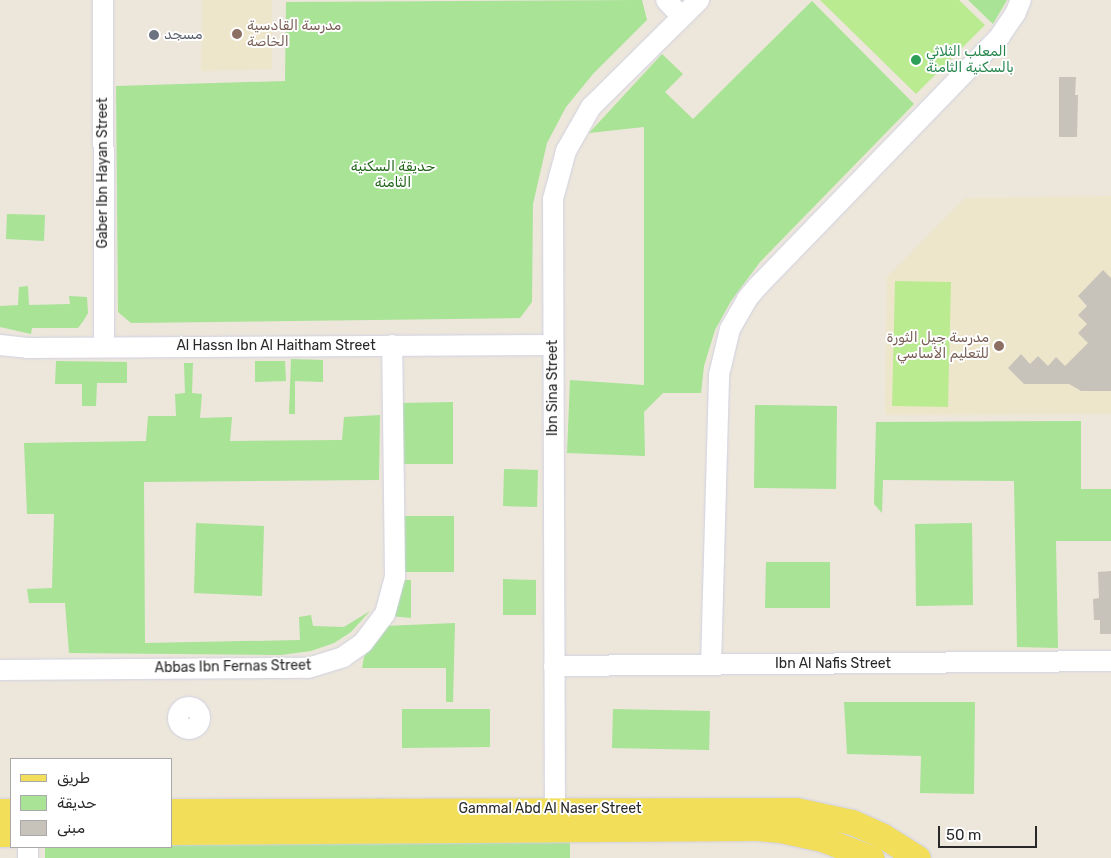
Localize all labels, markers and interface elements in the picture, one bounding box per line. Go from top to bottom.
place label: مدرسة القادسية الخاصة [247,18,341,50]
place label: مسجد [164,27,203,43]
marker: مدرسة القادسية الخاصة [231,28,243,40]
marker: مسجد [148,29,160,41]
place label: المعلب الثلاثي بالسكنية الثامنة [926,44,1014,76]
marker: المعلب الثلاثي بالسكنية الثامنة [910,54,922,66]
street label: Gaber Ibn Hayan Street [95,97,111,249]
park label: حديقة السكنية الثامنة [351,159,435,192]
place label: مدرسة جيل الثورة للتعليم الأساسي [887,330,989,362]
street label: Al Hassn Ibn Al Haitham Street [176,338,376,354]
street label: Ibn Sina Street [545,340,561,436]
marker: مدرسة جيل الثورة للتعليم الأساسي [993,340,1005,352]
street label: Ibn Al Nafis Street [775,656,891,672]
street label: Abbas Ibn Fernas Street [154,657,312,677]
legend [10,758,172,848]
text: طريق [57,769,90,787]
text: حديقة [57,794,97,812]
street label: Gammal Abd Al Naser Street [458,801,642,817]
scale bar [941,816,1040,848]
text: مبنى [57,819,85,837]
text: 50 m [946,826,981,844]

